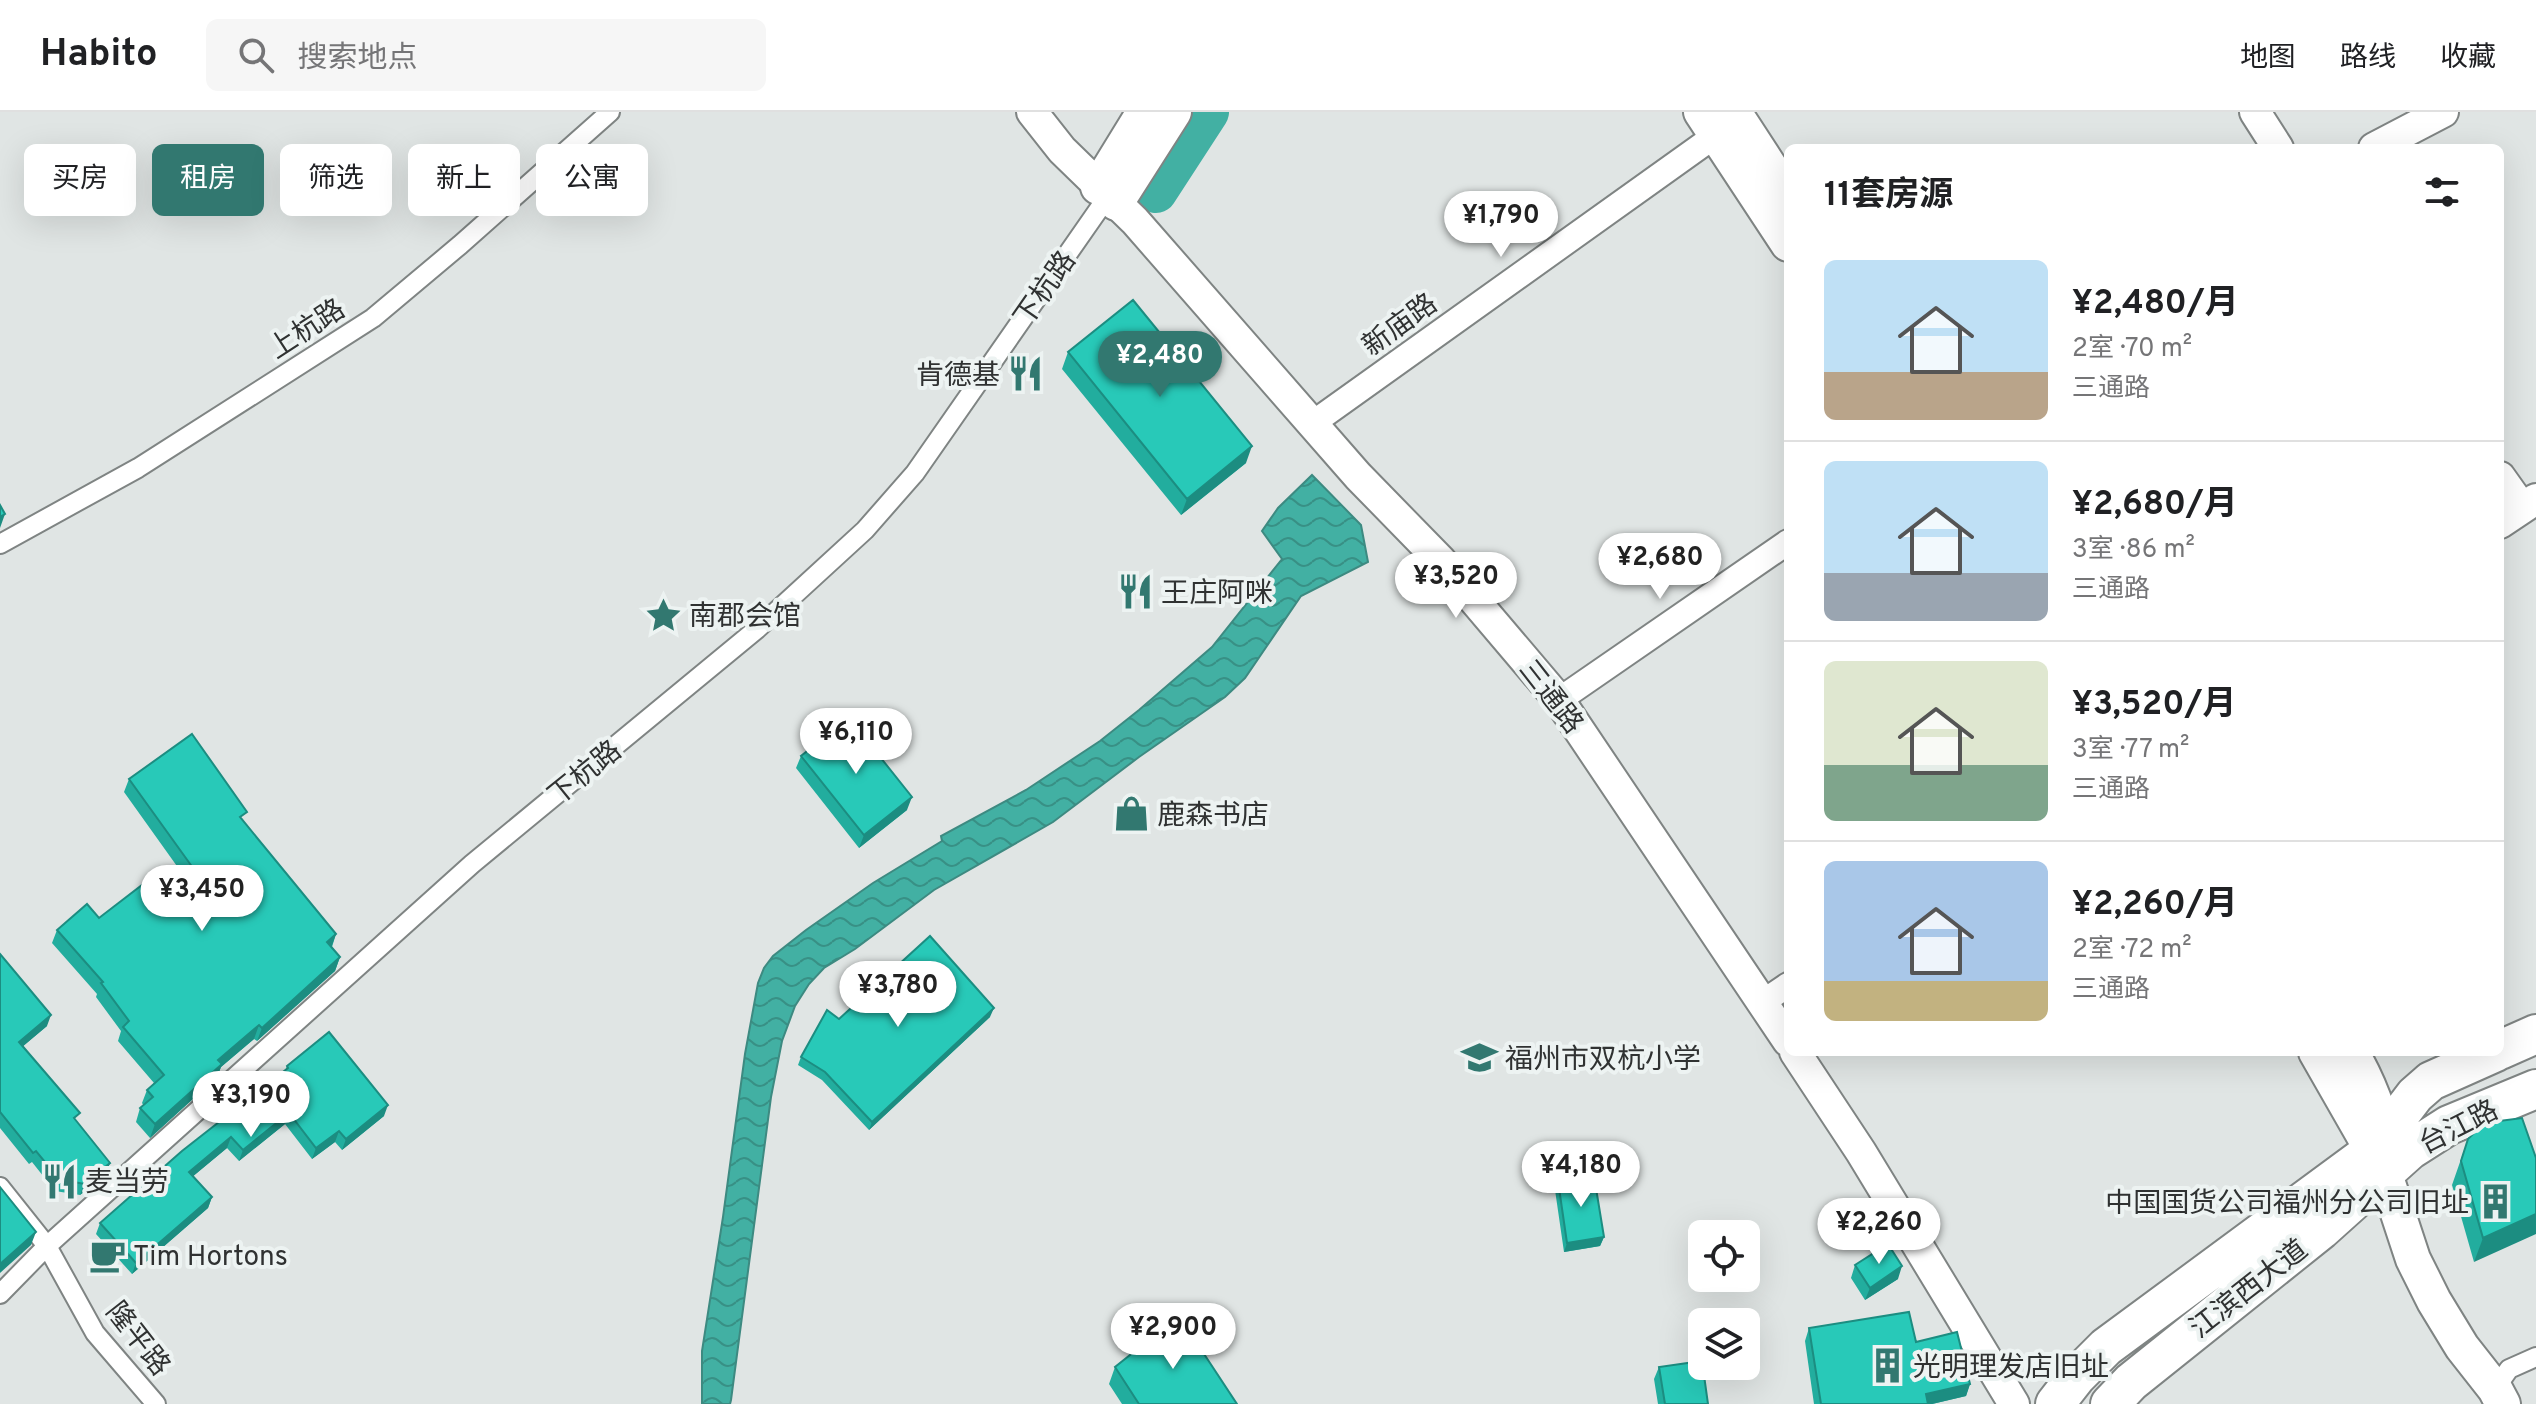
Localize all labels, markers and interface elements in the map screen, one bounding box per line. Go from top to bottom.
search box [206,19,766,91]
text: Habito [40,31,158,80]
icon: search [234,33,278,77]
text: 搜索地点 [298,41,418,78]
text: 地图 [2240,41,2296,77]
text: 路线 [2340,41,2396,77]
text: 收藏 [2440,41,2496,77]
chip: 买房 [24,144,136,216]
chip: 租房 [152,144,264,216]
chip: 筛选 [280,144,392,216]
chip: 新上 [408,144,520,216]
chip: 公寓 [536,144,648,216]
icon: filters [2420,170,2464,214]
text: 11套房源 [1824,175,1953,218]
pin: ¥1,790 [1436,191,1566,259]
text: ¥1,790 [1462,200,1540,233]
street label: 下杭路 [1008,245,1085,334]
text: ¥2,480/月 [2072,283,2239,326]
street label: 新庙路 [1356,287,1445,366]
icon: home [1888,292,1984,388]
street label: 上杭路 [263,293,353,368]
pin: ¥2,480 [1095,331,1225,399]
text: 2室 · 70 m² [2072,333,2192,366]
text: ¥2,480 [1116,340,1204,373]
restaurant icon: 肯德基 [1007,355,1045,393]
place label: 肯德基 [916,359,1000,395]
text: 三通路 [2072,373,2150,406]
text: ¥2,680/月 [2072,484,2238,527]
icon: home [1888,493,1984,589]
pin: ¥2,680 [1595,533,1725,601]
text: 3室 · 86 m² [2072,534,2195,567]
text: ¥2,680 [1616,542,1704,575]
pin: ¥3,520 [1391,552,1521,620]
text: ¥3,520 [1413,561,1499,594]
restaurant icon: 王庄阿咪 [1116,573,1154,611]
text: 三通路 [2072,574,2150,607]
place label: 王庄阿咪 [1161,577,1273,613]
place icon: 南郡会馆 [644,596,682,634]
place label: 南郡会馆 [689,600,801,636]
street label: 三通路 [1510,654,1590,742]
text: ¥3,520/月 [2072,684,2236,727]
icon: home [1888,693,1984,789]
pin: ¥6,110 [791,708,921,776]
text: ¥6,110 [818,717,894,750]
street label: 下杭路 [542,734,630,815]
text: 3室 · 77 m² [2072,734,2189,767]
text: 三通路 [2072,774,2150,807]
shop icon: 鹿森书店 [1112,795,1150,833]
place label: 鹿森书店 [1157,799,1269,835]
pin: ¥3,450 [137,865,267,933]
text: ¥3,450 [159,874,245,907]
text: ¥2,260/月 [2072,884,2238,927]
icon: home [1888,893,1984,989]
text: 2室 · 72 m² [2072,934,2192,967]
pin: ¥3,780 [833,961,963,1029]
text: ¥3,780 [857,970,939,1003]
text: 三通路 [2072,974,2150,1007]
school or university icon: 福州市双杭小学 [1460,1039,1498,1077]
place label: 福州市双杭小学 [1505,1043,1701,1079]
pin: ¥3,190 [186,1071,316,1139]
text: ¥3,190 [211,1080,291,1113]
street label: 台江路 [2414,1094,2505,1164]
pin: ¥4,180 [1516,1141,1646,1209]
text: ¥4,180 [1540,1150,1622,1183]
restaurant icon: 麦当劳 [40,1162,78,1200]
place label: 麦当劳 [85,1166,169,1202]
building icon: 中国国货公司福州分公司旧址 [2476,1183,2514,1221]
place label: 中国国货公司福州分公司旧址 [2105,1187,2469,1223]
pin: ¥2,260 [1814,1198,1944,1266]
text: ¥2,260 [1835,1207,1923,1240]
map controls [1688,1220,1760,1380]
button: locate [1688,1220,1760,1292]
street label: 江滨西大道 [2184,1233,2316,1348]
cafe icon: Tim Hortons [88,1236,126,1274]
place label: Tim Hortons [133,1240,288,1276]
street label: 隆平路 [97,1296,177,1384]
pin: ¥2,900 [1108,1303,1238,1371]
button: layers [1688,1308,1760,1380]
text: ¥2,900 [1129,1312,1217,1345]
building icon: 光明理发店旧址 [1868,1347,1906,1385]
place label: 光明理发店旧址 [1913,1351,2109,1387]

